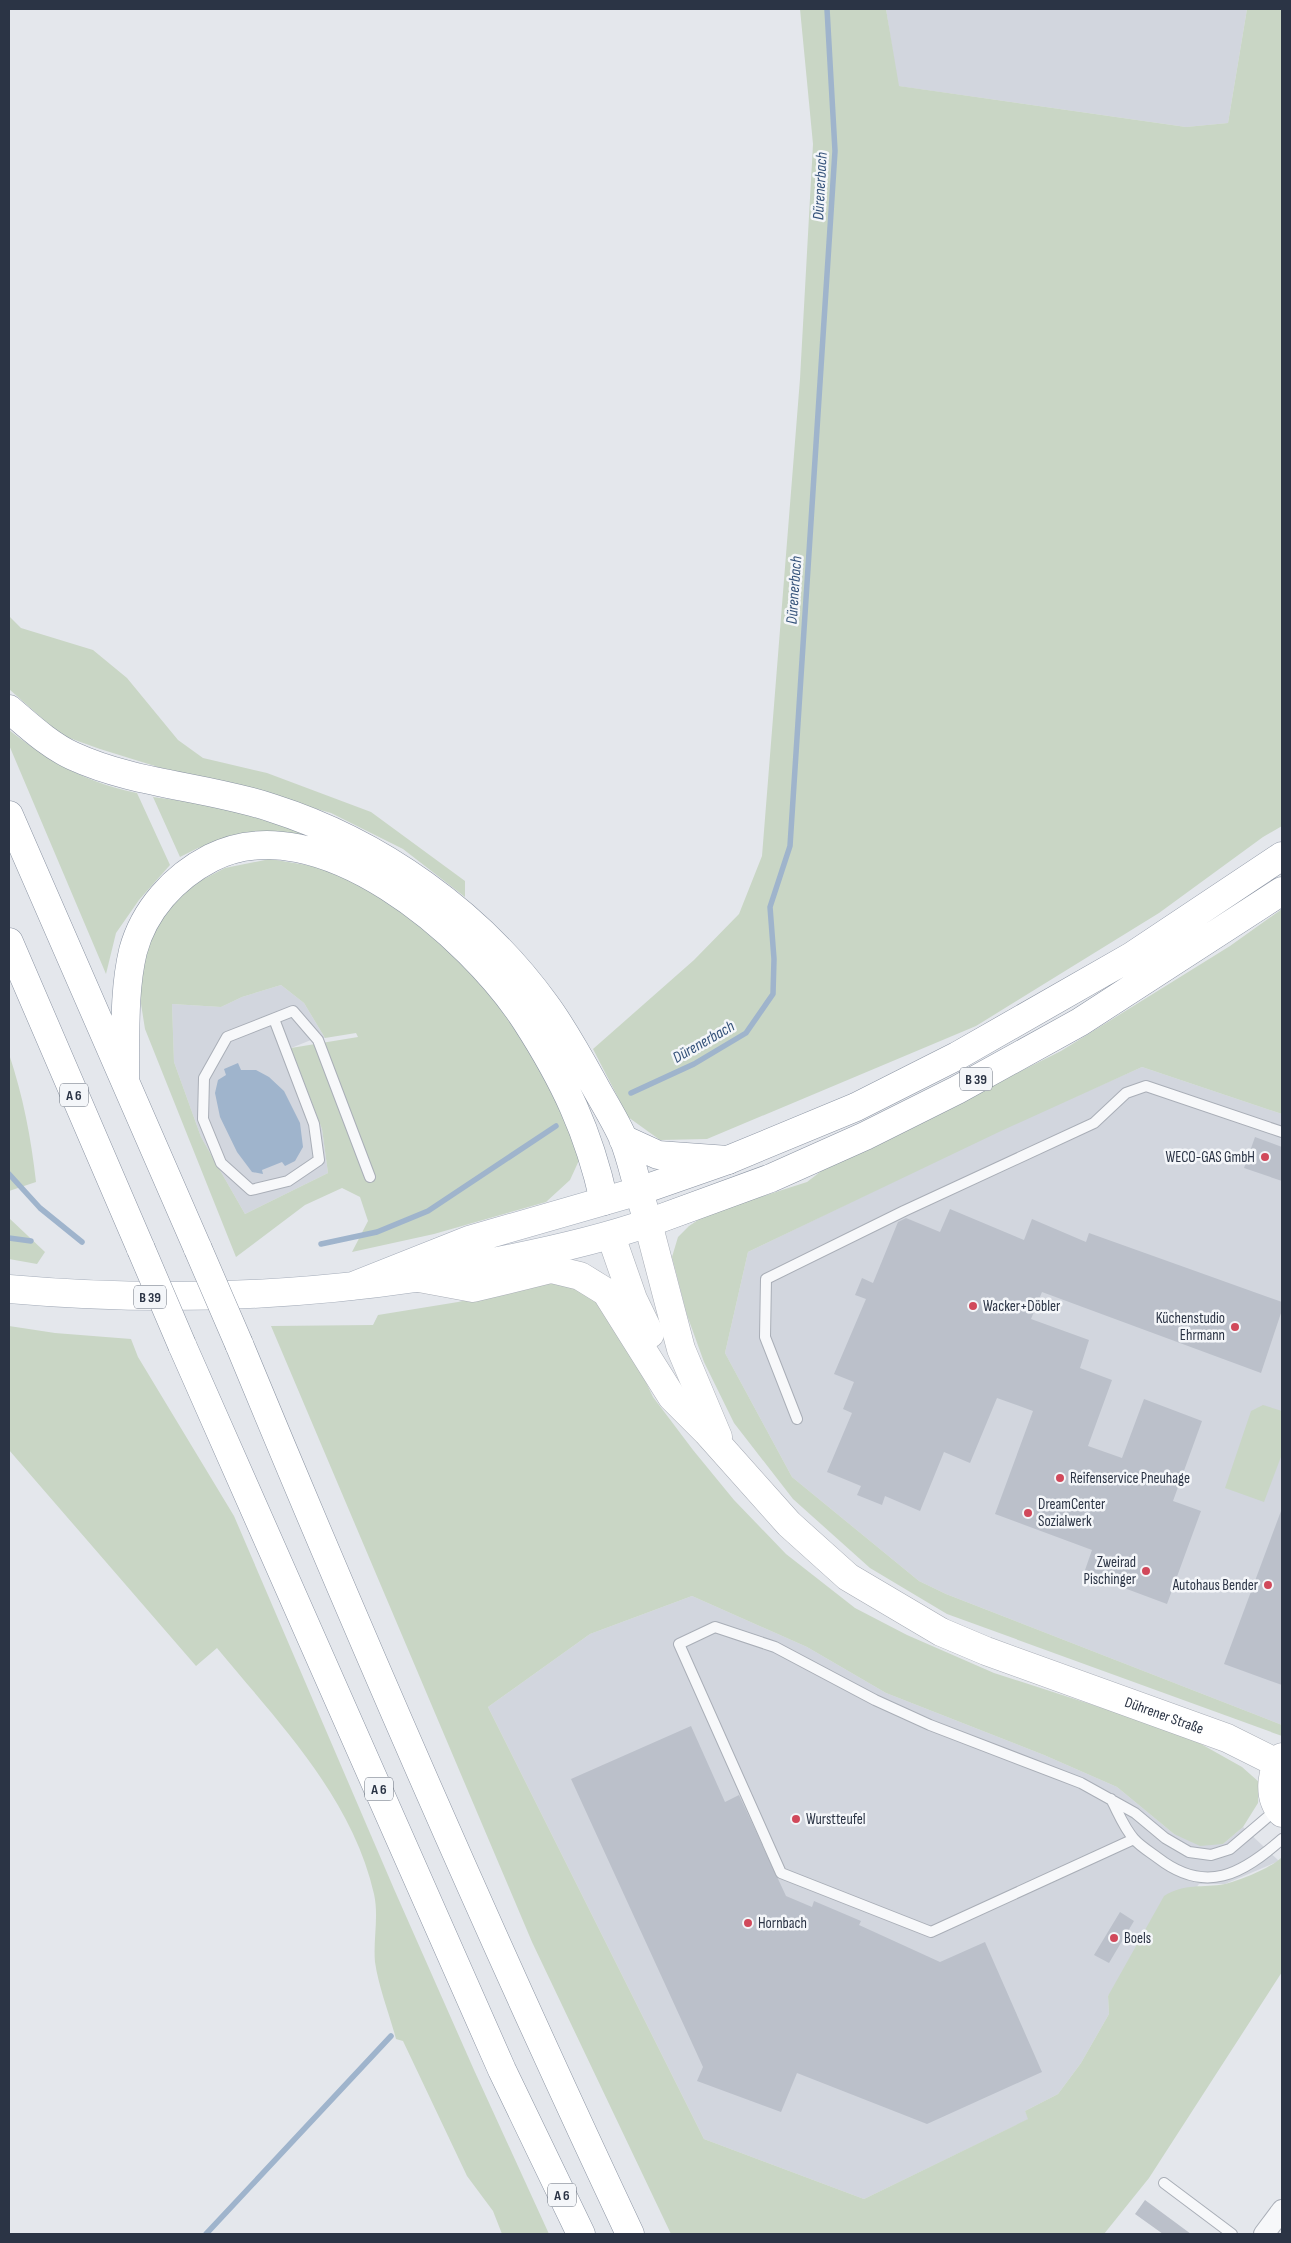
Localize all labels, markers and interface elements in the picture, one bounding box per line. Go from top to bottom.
water label: Dürenerbach [809,151,832,221]
water label: Dürenerbach [783,555,806,625]
water label: Dürenerbach [669,1017,738,1068]
road number: B 39 [960,1068,992,1090]
road number: A 6 [60,1084,88,1106]
place label: WECO-GAS GmbH [1165,1148,1255,1167]
marker: WECO-GAS GmbH [1259,1151,1271,1163]
road number: B 39 [134,1285,166,1308]
place label: Wacker+Döbler [983,1297,1061,1316]
marker: Wacker+Döbler [967,1300,979,1312]
place label: Küchenstudio Ehrmann [1156,1309,1225,1345]
marker: Küchenstudio Ehrmann [1229,1321,1241,1333]
place label: Reifenservice Pneuhage [1070,1469,1190,1488]
marker: Reifenservice Pneuhage [1054,1472,1066,1484]
place label: DreamCenter Sozialwerk [1038,1495,1106,1531]
marker: DreamCenter Sozialwerk [1022,1507,1034,1519]
place label: Zweirad Pischinger [1084,1553,1137,1589]
marker: Zweirad Pischinger [1140,1565,1152,1577]
place label: Autohaus Bender [1172,1576,1259,1595]
marker: Autohaus Bender [1262,1579,1274,1591]
street label: Dührener Straße [1122,1693,1206,1739]
road number: A 6 [365,1778,393,1800]
place label: Wurstteufel [806,1810,865,1829]
marker: Wurstteufel [790,1813,802,1825]
place label: Hornbach [758,1914,807,1933]
marker: Hornbach [742,1917,754,1929]
place label: Boels [1124,1929,1151,1948]
marker: Boels [1108,1932,1120,1944]
road number: A 6 [548,2184,576,2206]

